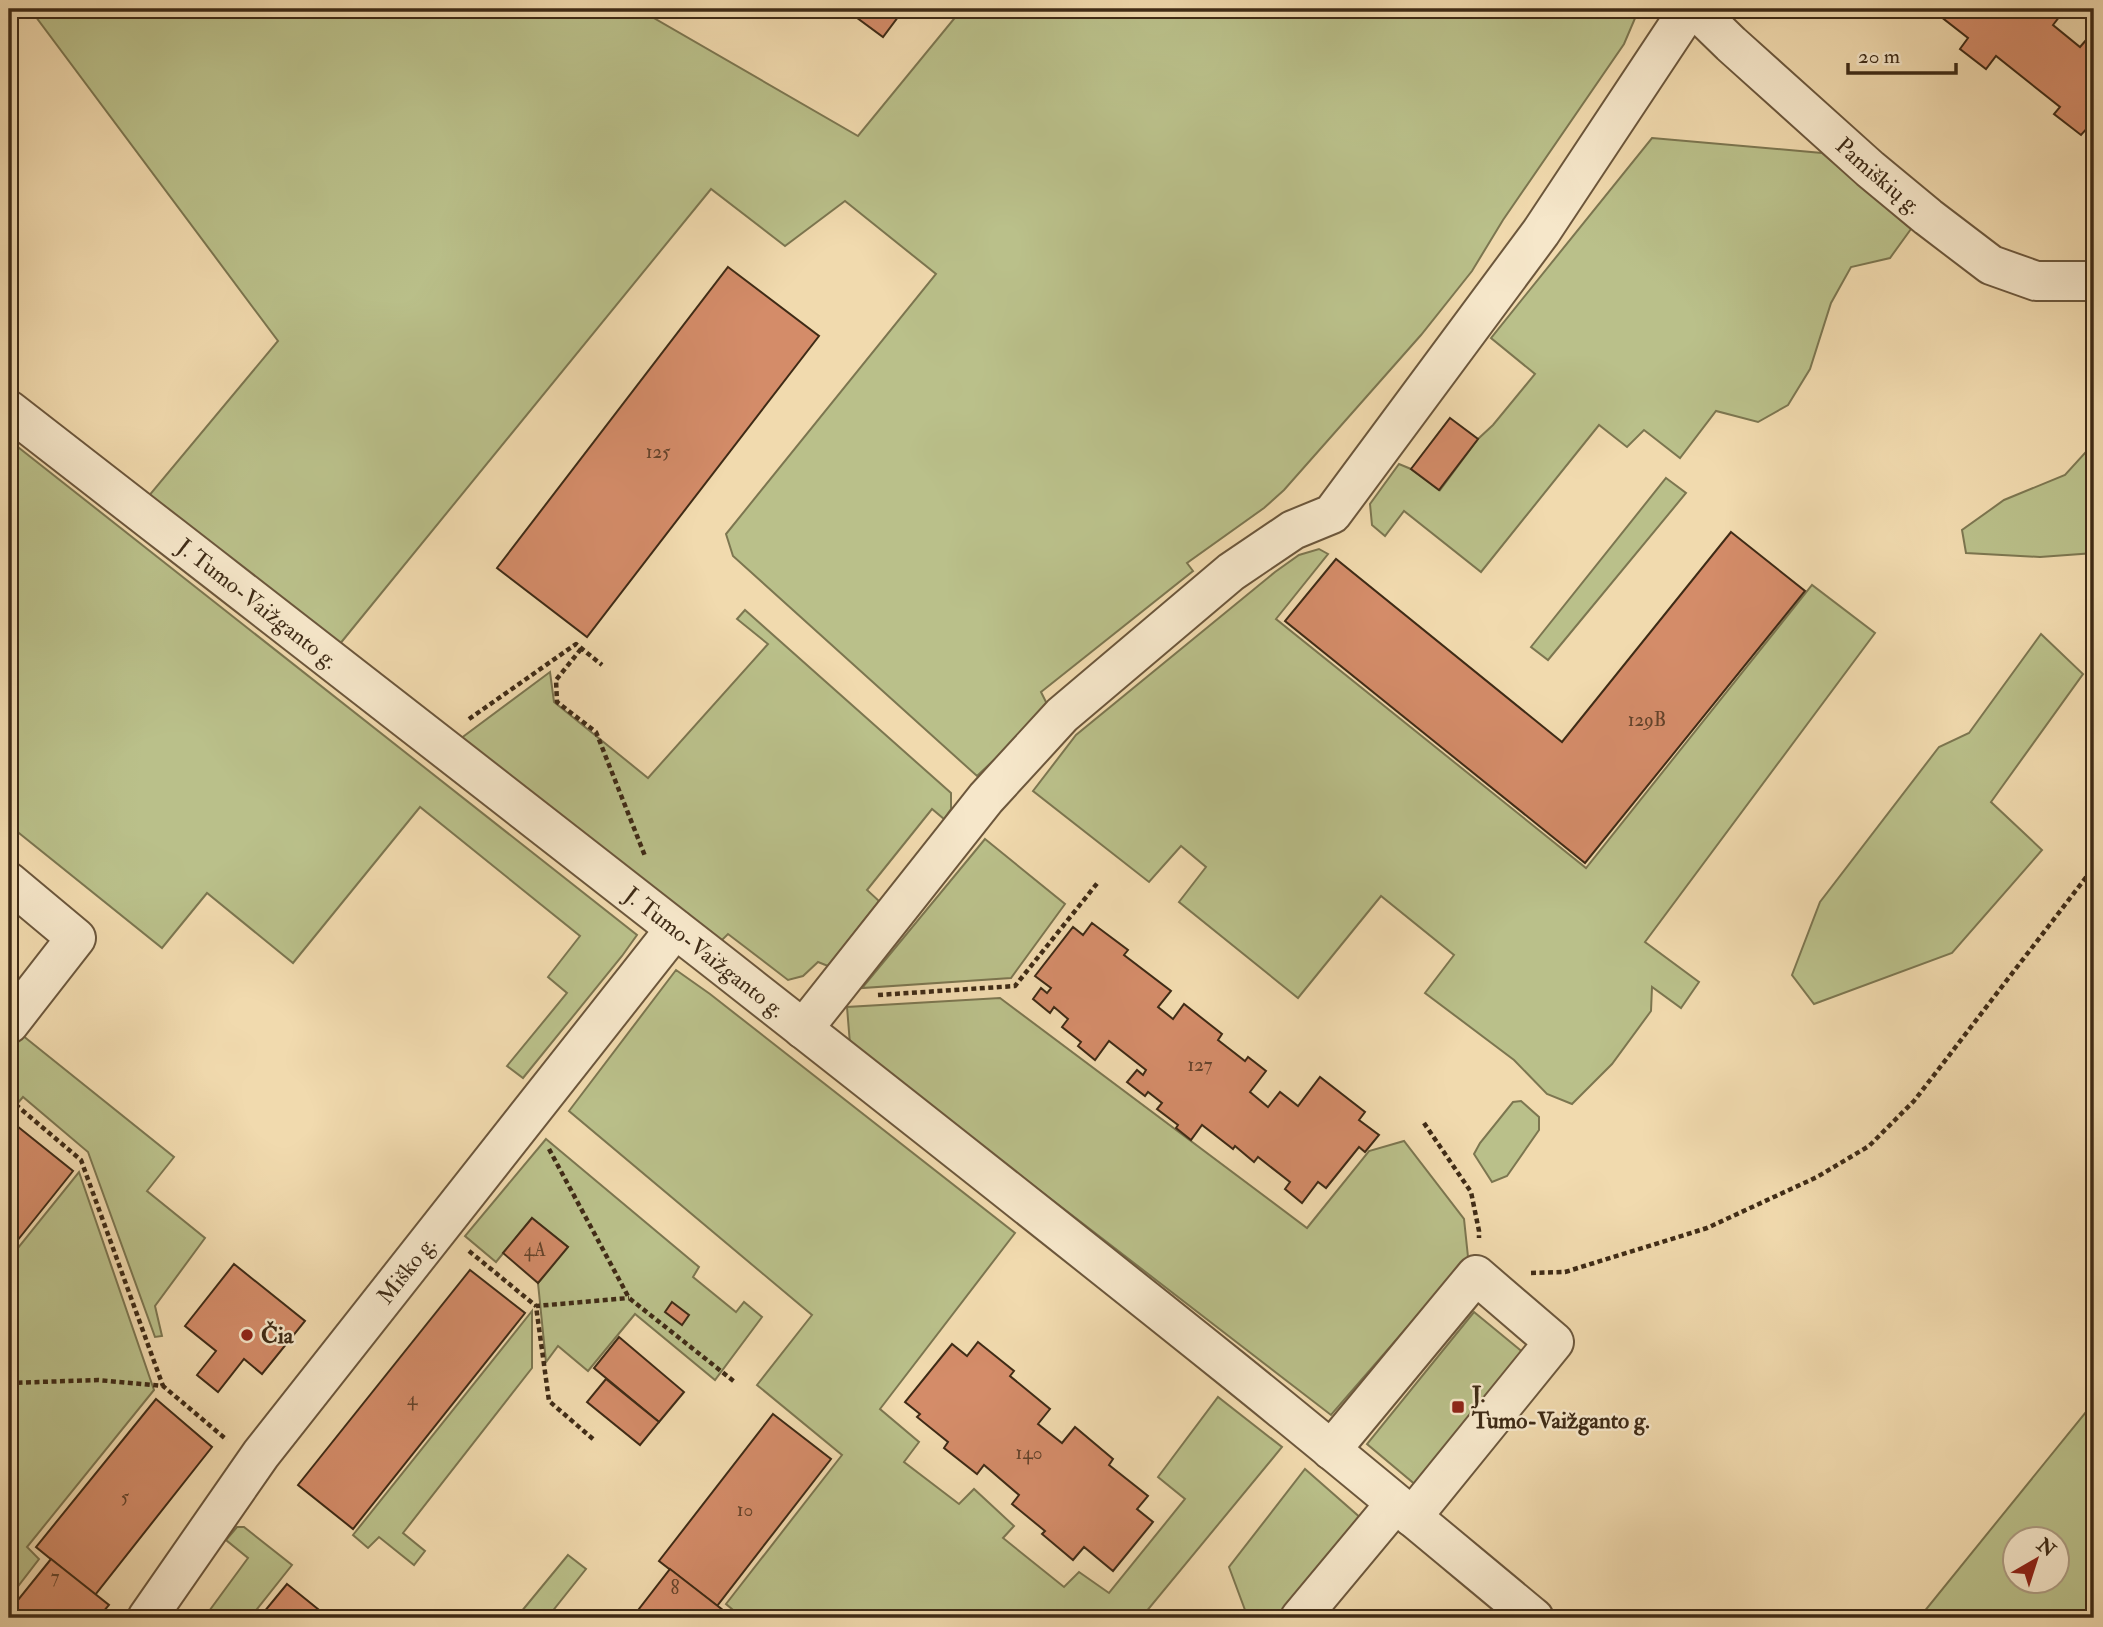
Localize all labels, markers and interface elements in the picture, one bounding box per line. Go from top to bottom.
scale bar [1848,32,1956,76]
text: 20 m [1858,43,1900,70]
street label: Pamiškių g. [1830,131,1928,220]
house number: 125 [646,440,671,464]
street label: J. Tumo-Vaižganto g. [171,531,344,675]
house number: 129B [1628,708,1666,732]
street label: J. Tumo-Vaižganto g. [618,879,791,1024]
house number: 127 [1187,1053,1213,1077]
street label: Miško g. [370,1230,442,1310]
house number: 4A [524,1238,546,1262]
place label: Čia [261,1320,295,1350]
marker: Čia [239,1327,255,1343]
place label: J. Tumo-Vaižganto g. [1471,1380,1650,1436]
house number: 4 [407,1387,418,1411]
marker: J. Tumo-Vaižganto g. [1450,1399,1466,1415]
house number: 140 [1016,1441,1042,1465]
house number: 5 [121,1485,130,1509]
house number: 10 [737,1498,753,1522]
north arrow [2002,1526,2072,1596]
text: N [2031,1532,2061,1563]
house number: 7 [51,1565,60,1589]
house number: 8 [671,1576,680,1600]

